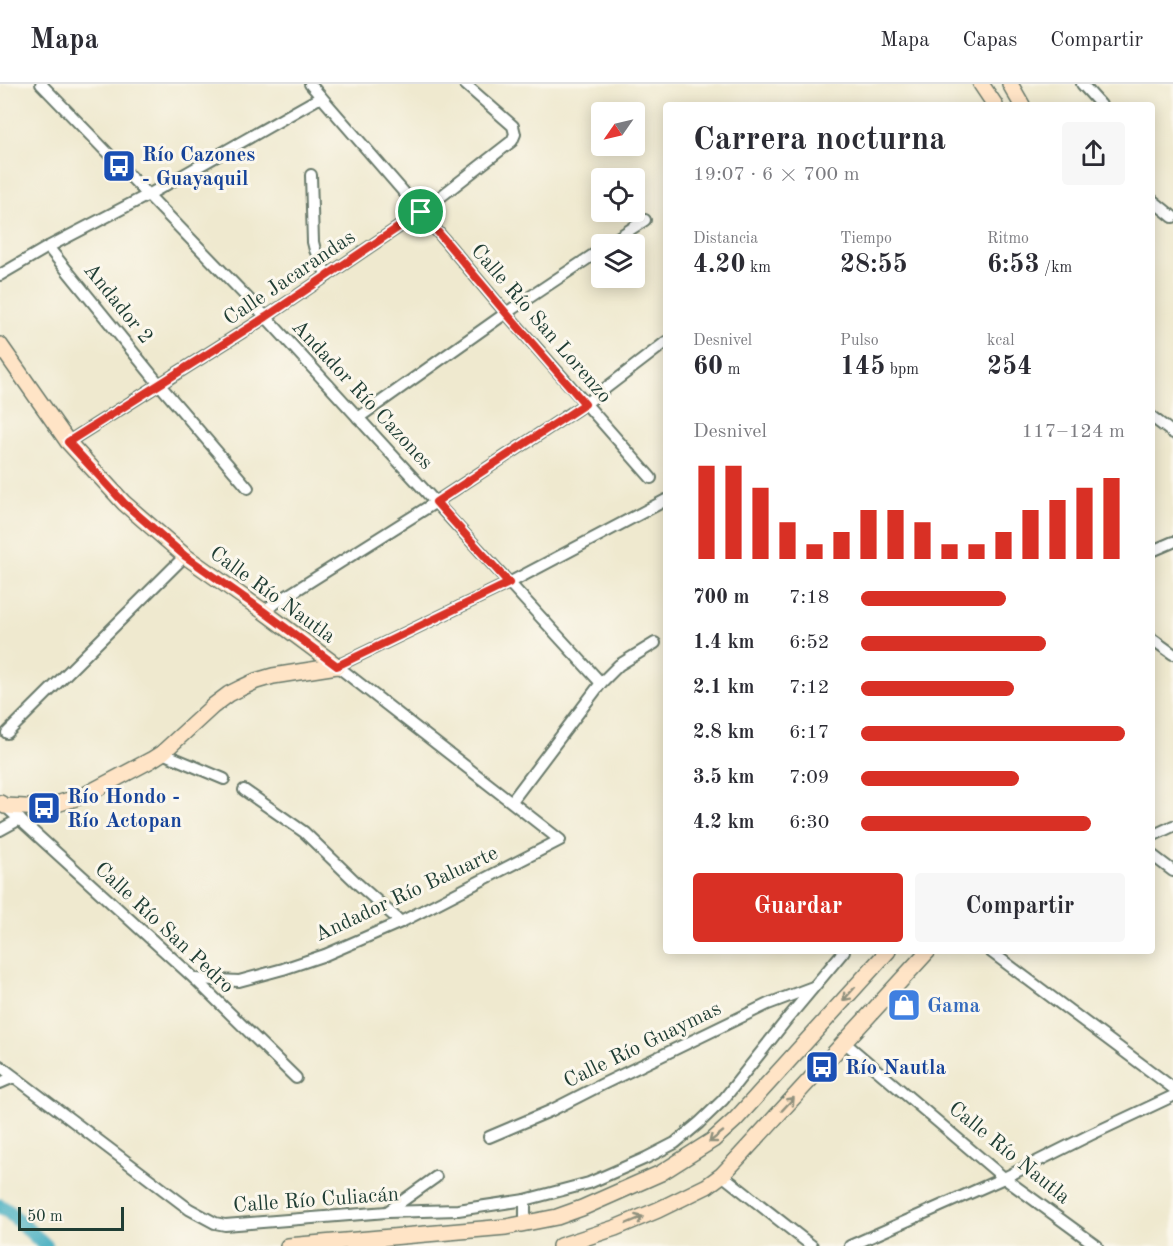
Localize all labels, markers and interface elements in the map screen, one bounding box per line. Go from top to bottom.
text: Mapa [30,27,99,55]
text: Mapa [880,30,930,51]
text: Capas [963,30,1017,51]
text: Compartir [1050,30,1143,51]
north arrow [591,102,645,156]
map controls [591,102,645,288]
button: share [1062,122,1125,185]
text: Carrera nocturna [693,124,946,157]
place label: Río Cazones - Guayaquil [142,145,255,190]
bus stop icon: Río Cazones - Guayaquil [101,148,137,184]
text: 19:07 · 6 × 700 m [693,165,860,185]
button: locate [591,168,645,222]
pin [395,186,446,237]
icon: arrive [404,195,437,228]
street label: Calle Jacarandas [220,227,359,330]
text: Distancia [693,231,758,247]
text: Tiempo [840,231,892,247]
text: Ritmo [987,231,1029,247]
button: layers [591,234,645,288]
street label: Calle Río San Lorenzo [466,241,615,407]
text: 4.20 [693,252,746,278]
text: 28:55 [840,252,908,278]
text: 6:53 [987,252,1040,278]
street label: Andador 2 [79,260,156,348]
text: km [746,260,771,276]
text: /km [1040,260,1072,276]
street label: Andador Río Cazones [287,316,436,474]
text: Desnivel [693,333,752,349]
text: Pulso [840,333,879,349]
text: kcal [987,333,1015,349]
text: 60 [693,354,723,380]
text: 145 [840,354,885,380]
text: 254 [987,354,1032,380]
text: m [723,362,740,378]
text: bpm [885,362,919,378]
text: Desnivel [693,422,767,442]
text: 117–124 m [1022,422,1125,442]
street label: Calle Río Nautla [205,543,339,648]
text: 700 m [693,588,749,608]
text: 7:18 [789,588,829,608]
text: 1.4 km [693,633,755,653]
text: 6:52 [789,633,829,653]
text: 2.1 km [693,678,755,698]
text: 7:12 [789,678,829,698]
text: 2.8 km [693,723,755,743]
text: 6:17 [789,723,829,743]
text: 3.5 km [693,768,755,788]
text: 7:09 [789,768,829,788]
place label: Río Hondo - Río Actopan [67,787,182,832]
bus stop icon: Río Hondo - Río Actopan [26,790,62,826]
text: 4.2 km [693,813,755,833]
text: 6:30 [789,813,829,833]
street label: Andador Río Baluarte [312,843,501,946]
street label: Calle Río San Pedro [90,858,238,998]
button: Guardar [693,873,903,942]
button: Compartir [915,873,1125,942]
one-way arrow [842,987,856,1002]
shop icon: Gama [886,987,922,1023]
place label: Gama [927,996,981,1017]
street label: Calle Río Guaymas [561,998,725,1092]
bus stop icon: Río Nautla [804,1049,840,1085]
place label: Río Nautla [845,1058,946,1079]
one-way arrow [781,1097,795,1112]
street label: Calle Río Nautla [944,1098,1074,1208]
one-way arrow [708,1130,724,1143]
street label: Calle Río Culiacán [232,1184,400,1217]
scale bar [18,1204,124,1232]
text: 50 m [27,1209,63,1225]
one-way arrow [625,1214,643,1225]

